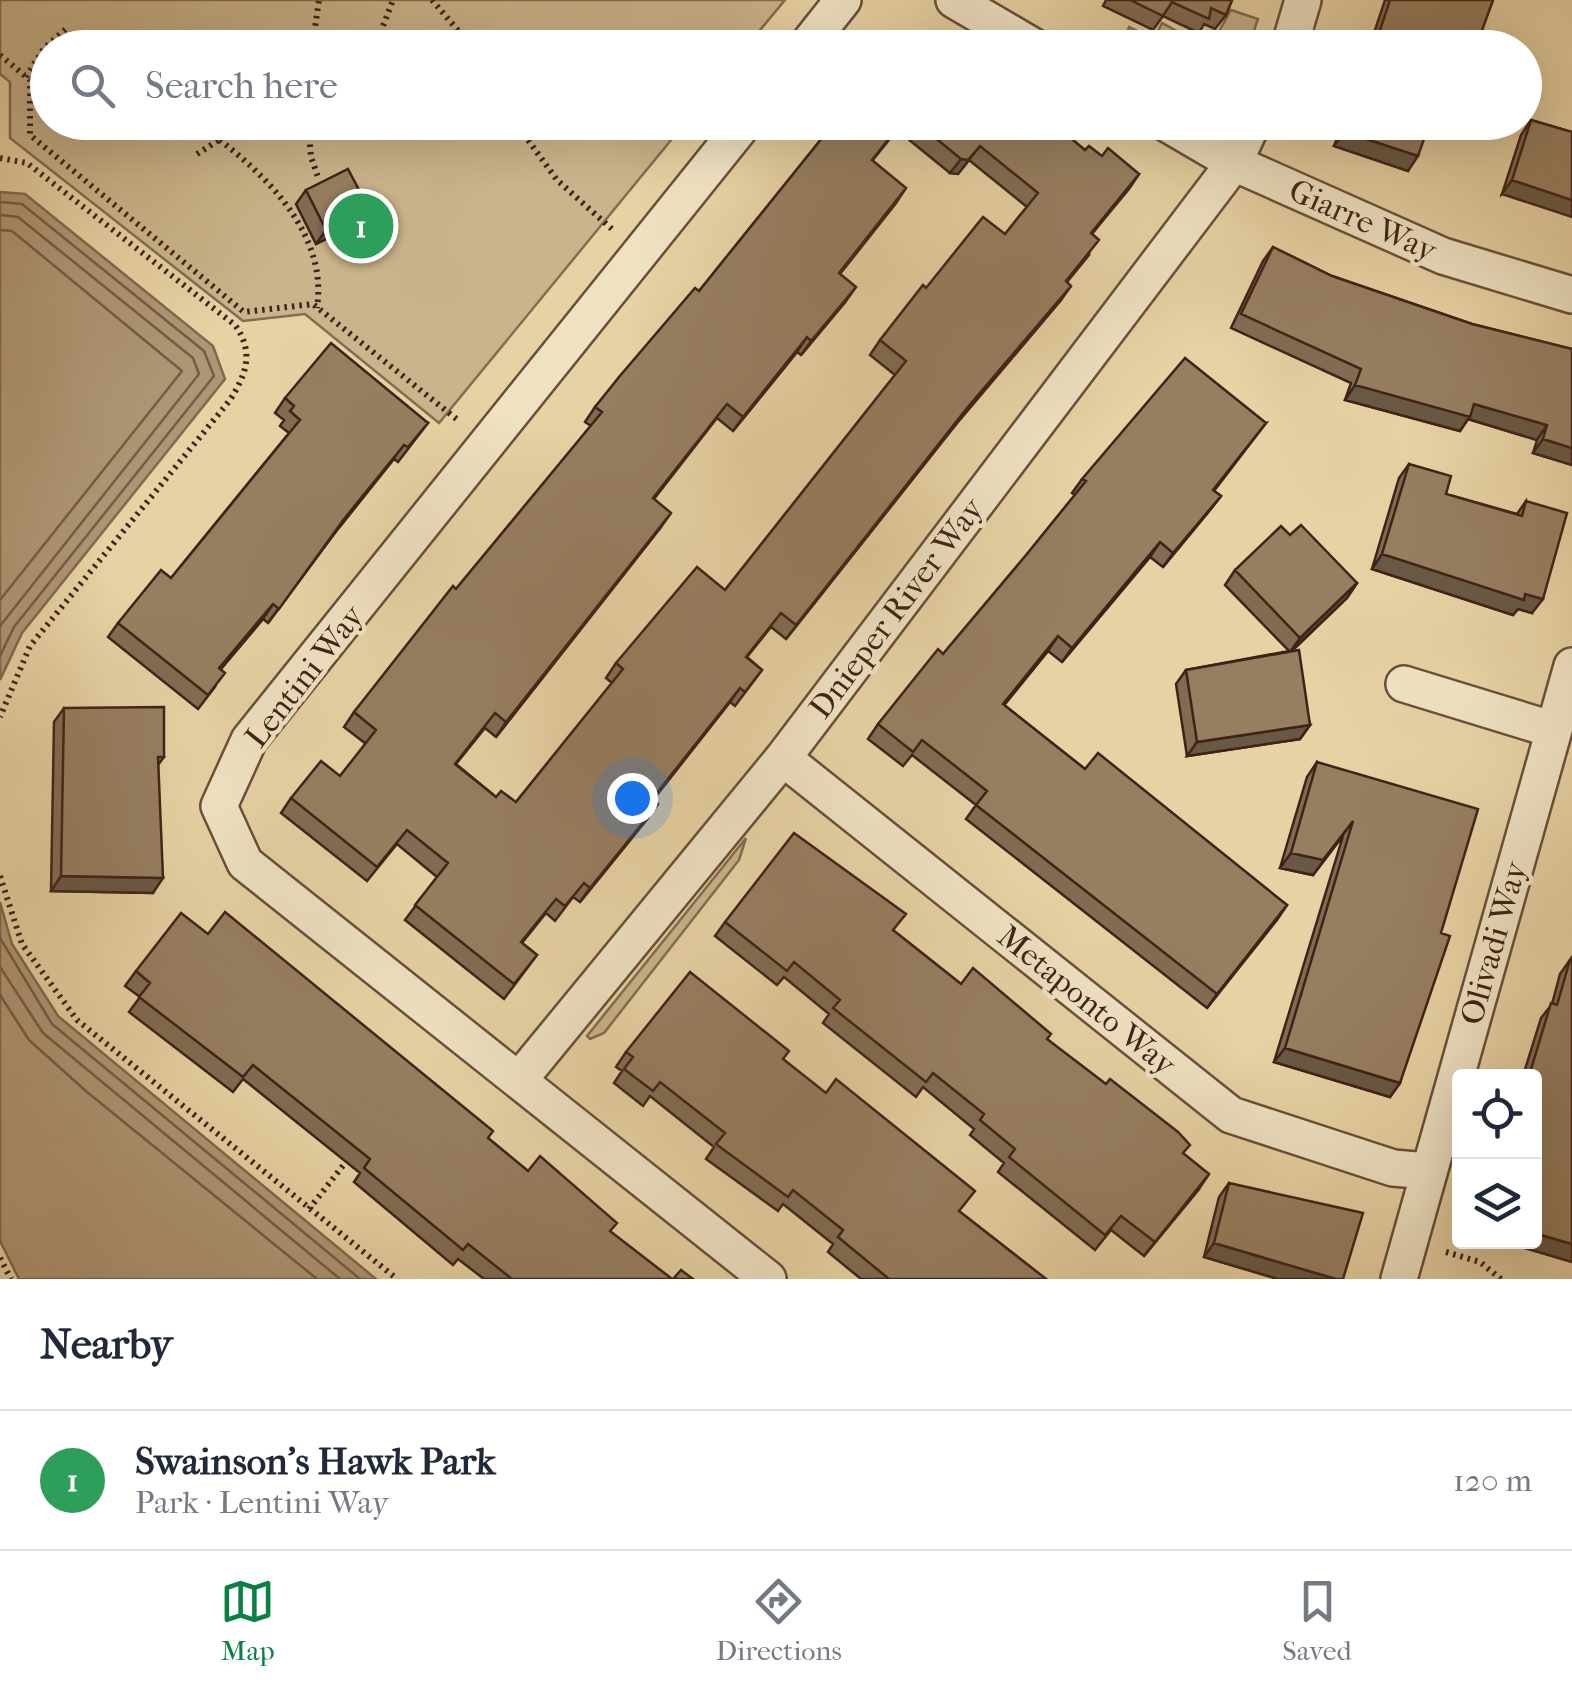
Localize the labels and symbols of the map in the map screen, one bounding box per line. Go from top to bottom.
street label: Giarre Way [1283,172,1443,270]
pin: 1 [328,188,394,264]
street label: Dnieper River Way [802,490,992,726]
street label: Lentini Way [238,597,372,755]
your location [607,773,658,824]
street label: Olivadi Way [1453,856,1535,1029]
street label: Metaponto Way [990,917,1184,1084]

